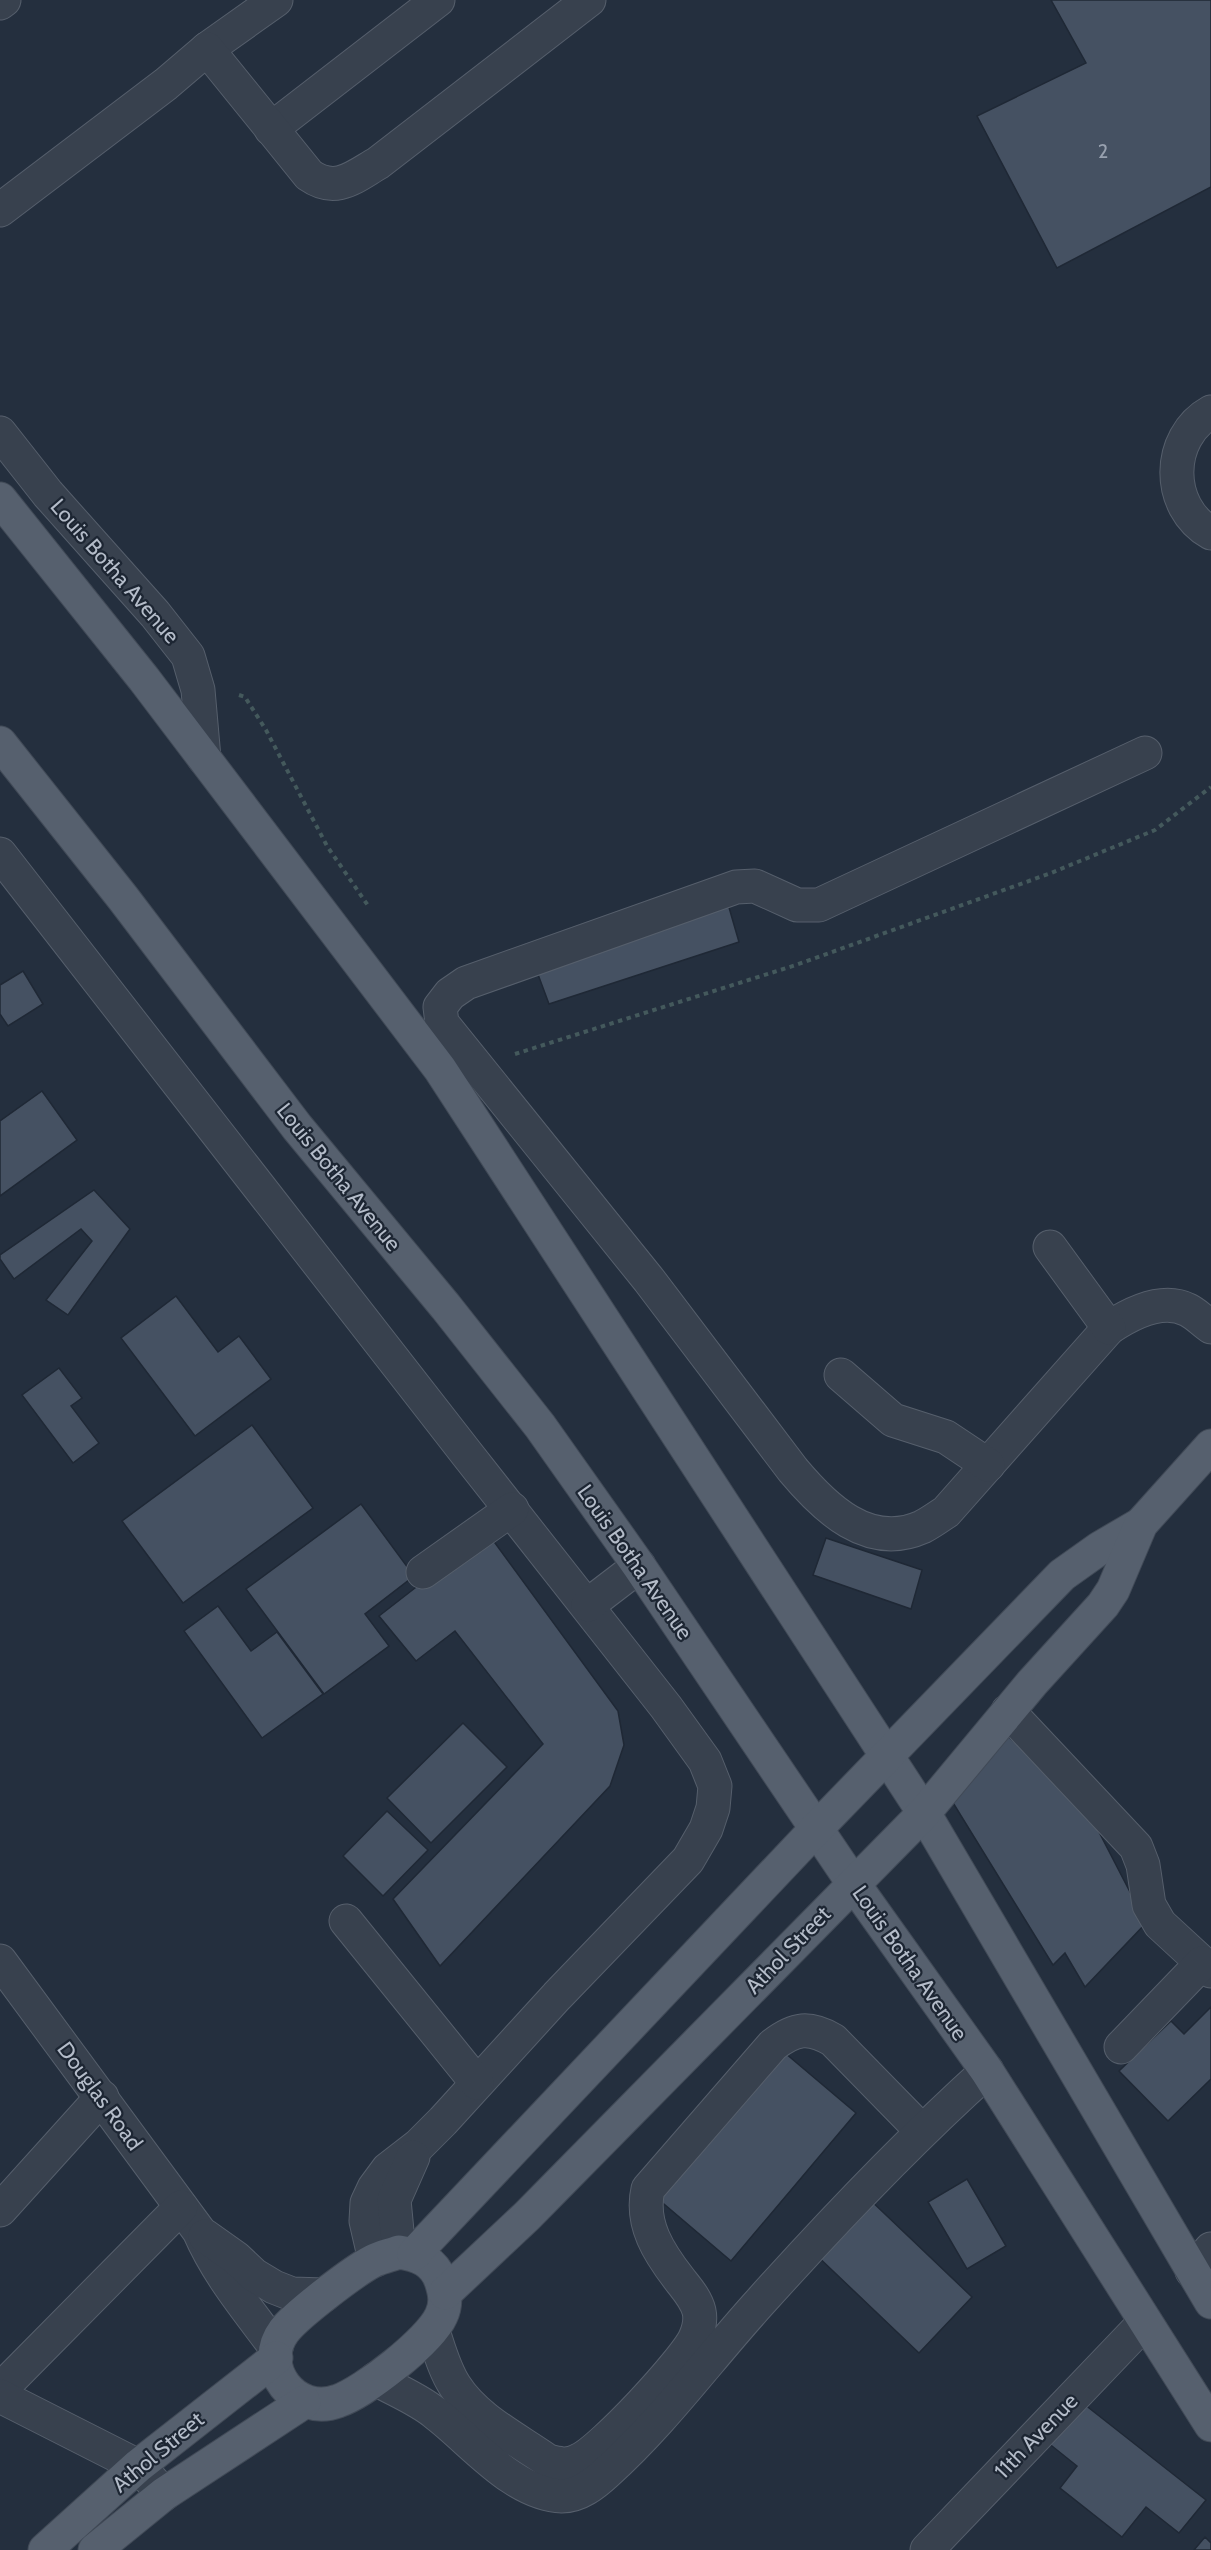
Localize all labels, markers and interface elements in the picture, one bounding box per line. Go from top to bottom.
house number: 2 [1098,139,1108,163]
street label: Louis Botha Avenue [45,493,185,649]
street label: Louis Botha Avenue [271,1097,407,1257]
street label: Louis Botha Avenue [572,1479,698,1645]
street label: Louis Botha Avenue [847,1880,973,2046]
street label: Athol Street [740,1900,837,1999]
street label: Douglas Road [51,2036,149,2156]
street label: 11th Avenue [989,2388,1083,2484]
street label: Athol Street [107,2406,210,2498]

